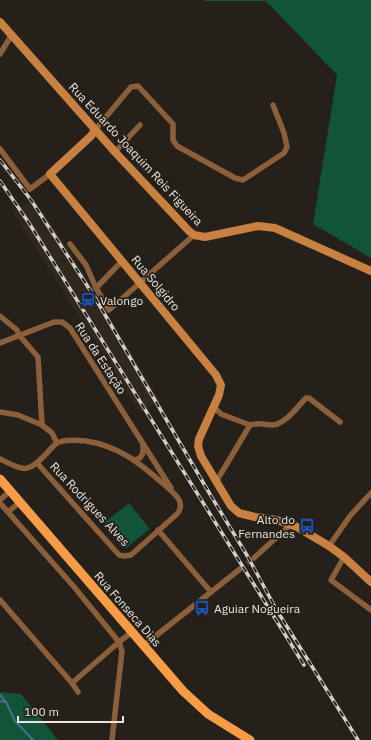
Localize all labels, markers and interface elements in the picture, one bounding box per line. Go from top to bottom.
street label: Rua Eduardo Joaquim Reis Figueira [66,79,207,229]
street label: Rua Solgidro [128,252,184,314]
station icon: Valongo [79,291,97,309]
place label: Valongo [100,293,143,308]
street label: Rua da Estação [72,319,130,397]
street label: Rua Rodrigues Alves [47,459,133,549]
place label: Alto do Fernandes [238,512,295,541]
bus stop icon: Alto do Fernandes [298,517,316,535]
street label: Rua Fonseca Dias [91,568,165,650]
bus stop icon: Aguiar Nogueira [193,599,211,617]
place label: Aguiar Nogueira [214,601,301,616]
scale bar [18,698,123,724]
text: 100 m [24,704,59,719]

